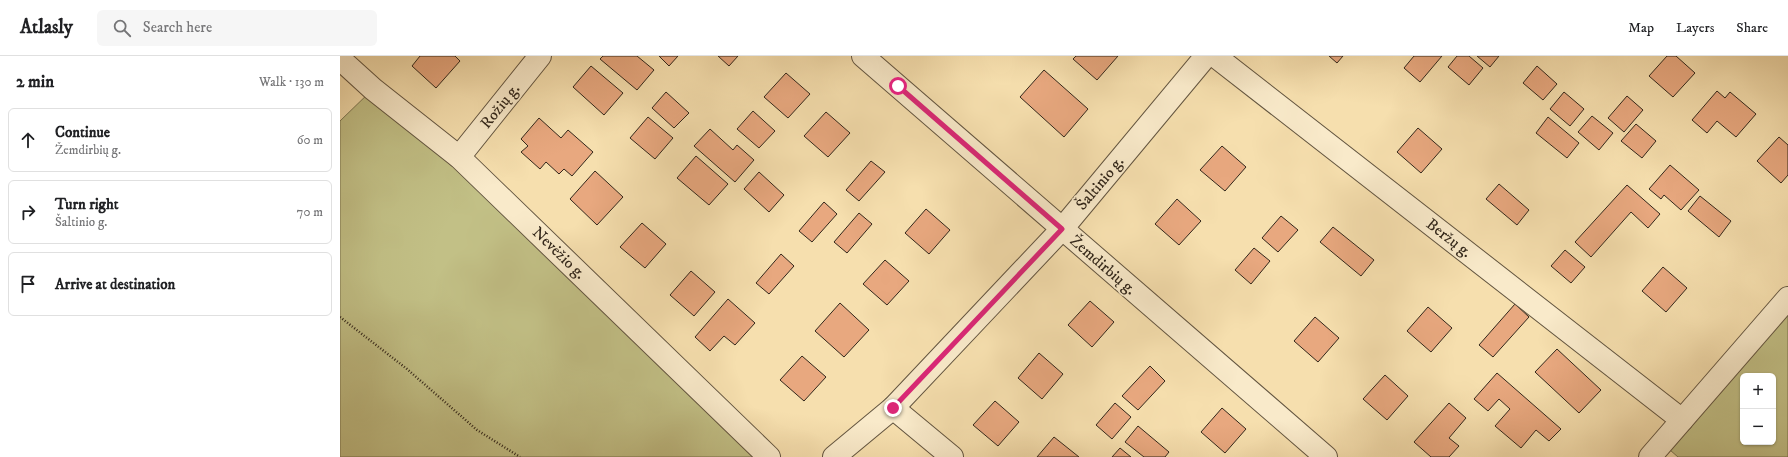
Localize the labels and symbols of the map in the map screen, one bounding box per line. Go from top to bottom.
route start [889,77,907,95]
street label: Rožių g. [476,79,524,133]
street label: Šaltinio g. [1072,152,1129,214]
street label: Beržų g. [1422,214,1476,262]
street label: Nevėžio g. [528,223,590,284]
street label: Žemdirbių g. [1066,231,1140,299]
route end [884,399,902,417]

